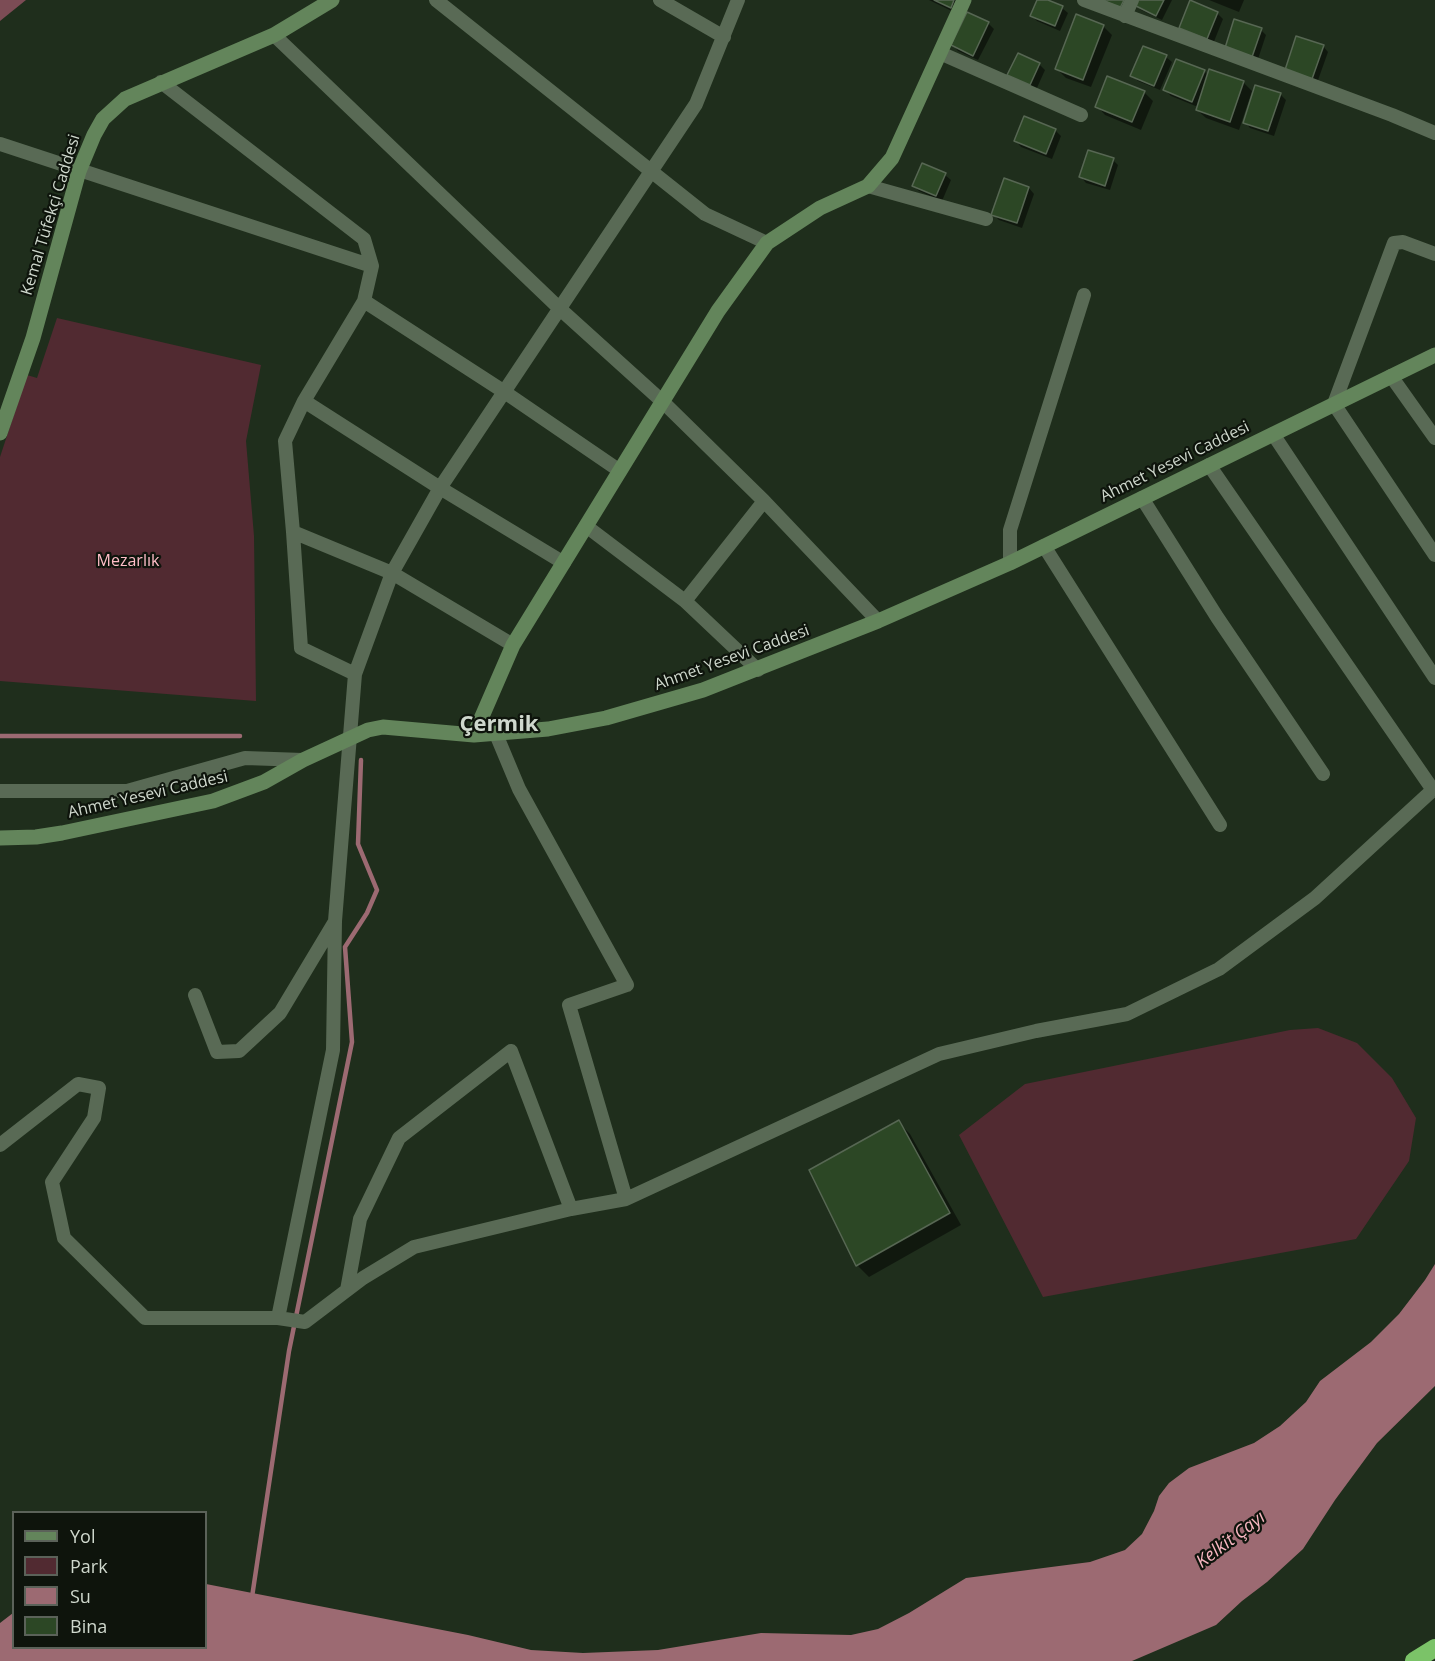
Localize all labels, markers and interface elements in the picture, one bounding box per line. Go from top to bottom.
street label: Kemal Tüfekçi Caddesi [17,132,85,298]
street label: Ahmet Yesevi Caddesi [1097,418,1253,506]
park label: Mezarlık [97,551,159,571]
street label: Ahmet Yesevi Caddesi [652,621,812,695]
district label: Çermik [460,712,538,738]
street label: Ahmet Yesevi Caddesi [66,767,230,823]
water label: Kelkit Çayı [1192,1507,1270,1573]
legend [12,1511,207,1649]
text: Yol [70,1524,95,1548]
text: Park [70,1554,108,1578]
text: Su [70,1584,91,1608]
text: Bina [70,1614,107,1638]

